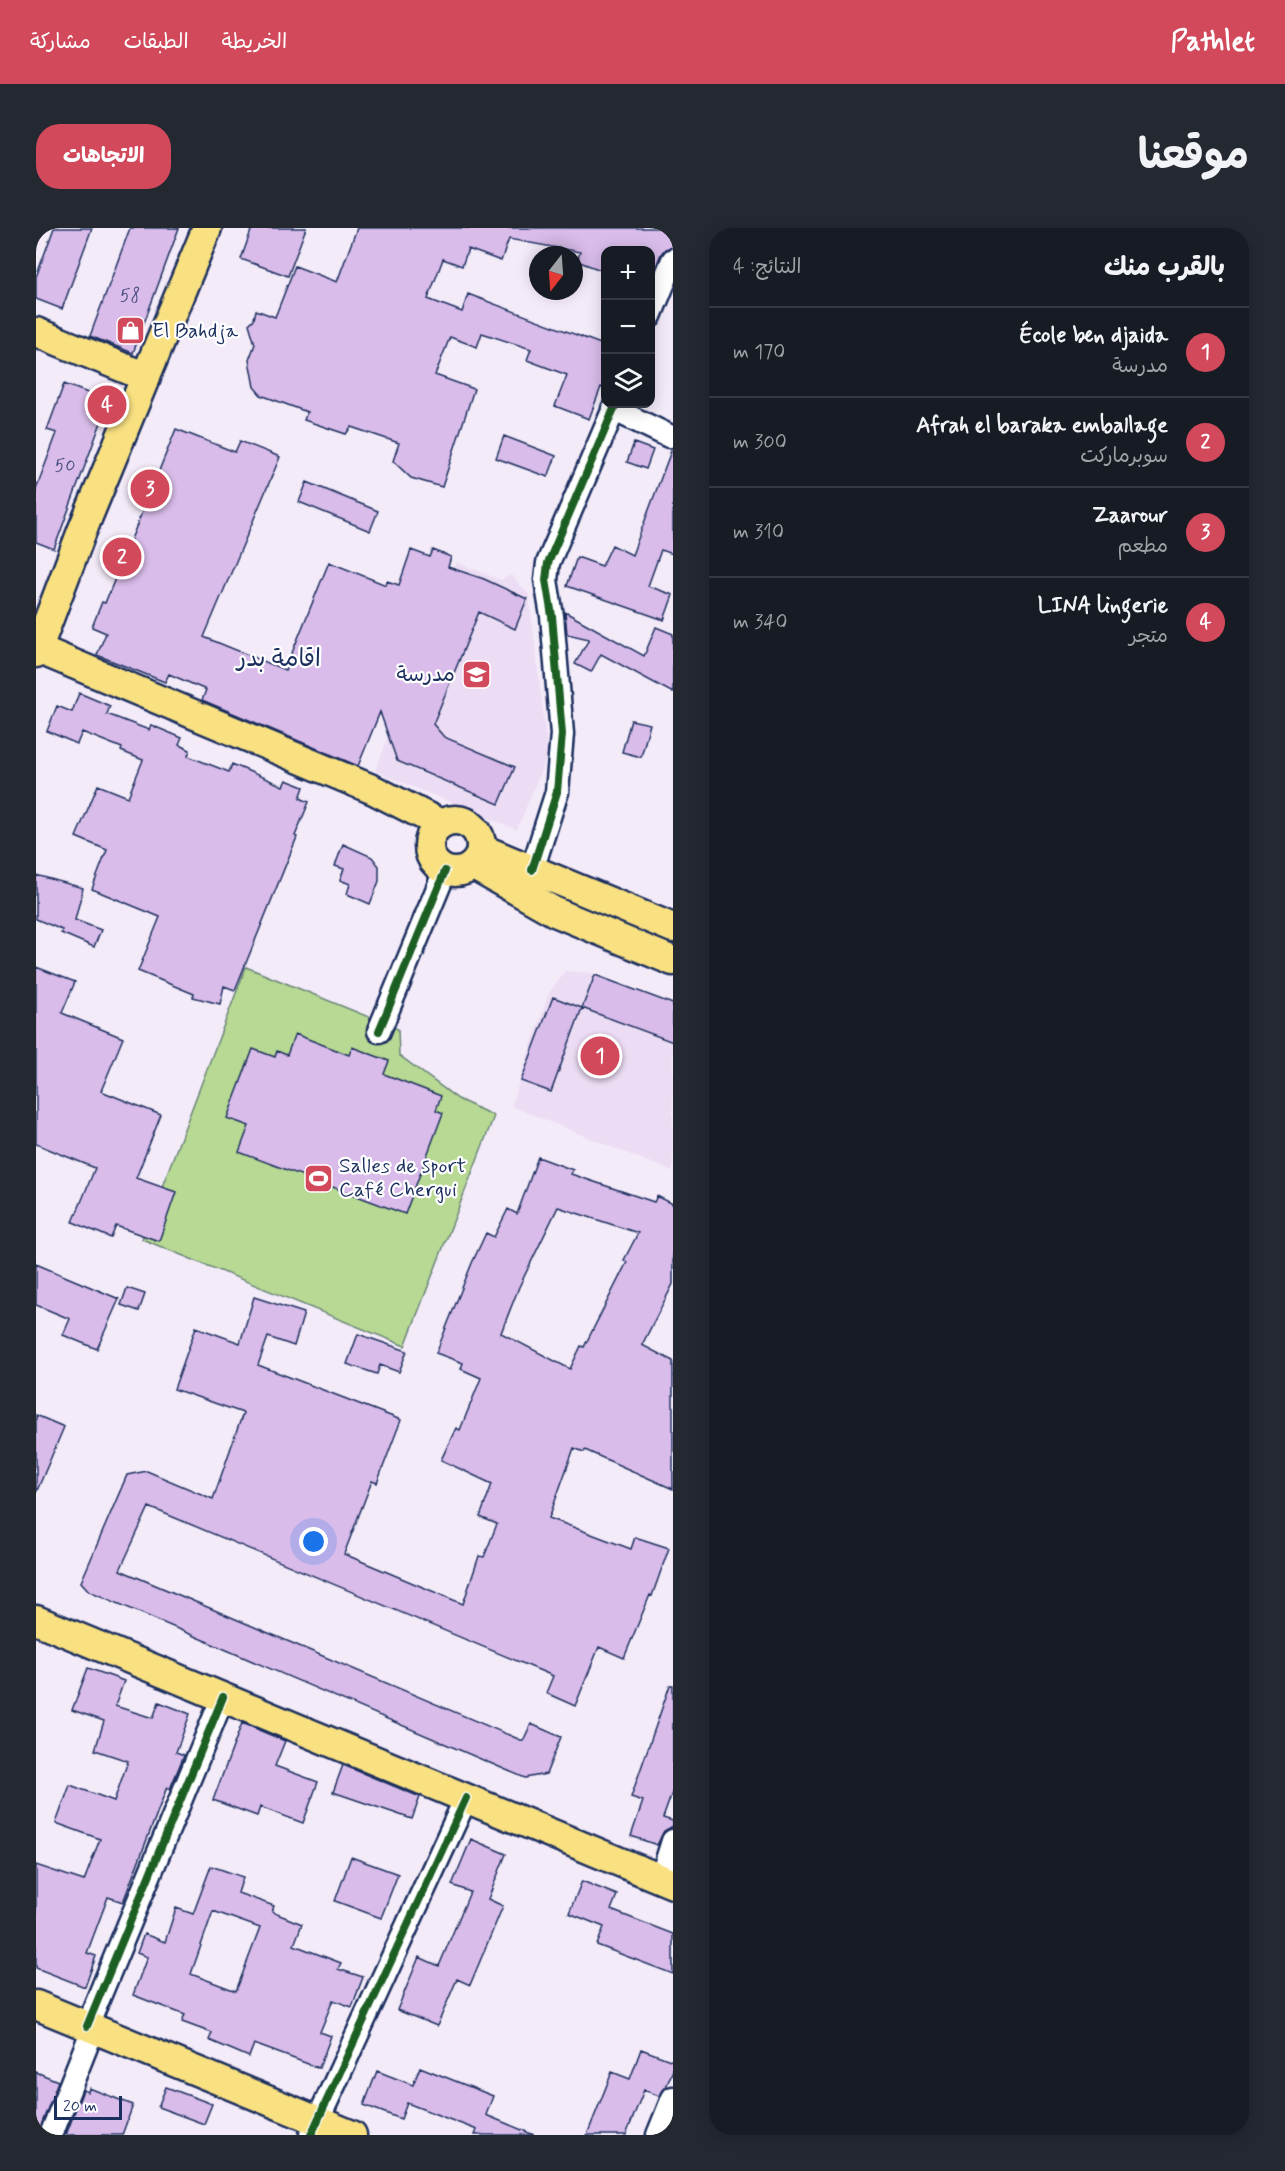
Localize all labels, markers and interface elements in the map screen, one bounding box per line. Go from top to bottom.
text: Pathlet [1171,24,1255,61]
text: مشاركة [30,28,91,56]
text: الطبقات [124,28,189,56]
text: الخريطة [222,28,287,56]
button: الاتجاهات [36,124,171,189]
text: موقعنا [1138,129,1249,184]
north arrow [529,246,583,300]
map controls [601,246,655,408]
button: + [601,246,655,300]
text: بالقرب منك [1104,251,1225,285]
text: النتائج: 4 [733,254,802,281]
house number: 58 [120,284,140,308]
button: − [601,300,655,354]
shop icon: El Bahdja [115,315,147,347]
place label: El Bahdja [152,317,239,345]
text: École ben djaida [1019,322,1168,350]
text: 170 m [733,339,785,366]
text: 1 [1201,339,1210,366]
text: مدرسة [1112,353,1168,380]
button: layers [601,354,655,408]
pin: 4 [88,382,126,428]
text: Afrah el baraka emballage [916,412,1168,440]
text: 300 m [733,429,787,456]
text: 2 [1201,429,1210,456]
text: سوبرماركت [1080,443,1168,470]
house number: 50 [54,454,76,478]
pin: 3 [130,466,170,512]
text: Zaarour [1092,502,1168,530]
text: 310 m [733,519,784,546]
text: 3 [1201,519,1210,546]
text: مطعم [1117,533,1168,560]
pin: 2 [102,534,142,580]
text: LINA lingerie [1038,592,1168,620]
text: 340 m [733,609,788,636]
text: 4 [1200,609,1211,636]
text: متجر [1129,623,1168,650]
district label: اقامة بدر [235,644,321,675]
school or university icon: مدرسة [460,659,492,691]
place label: مدرسة [396,661,455,689]
pin: 1 [580,1034,620,1078]
place label: Salles de sport Café Chergui [339,1152,466,1204]
sports icon: Salles de sport Café Chergui [302,1162,334,1194]
your location [299,1527,328,1556]
scale bar [54,2093,122,2120]
text: 20 m [63,2096,97,2117]

